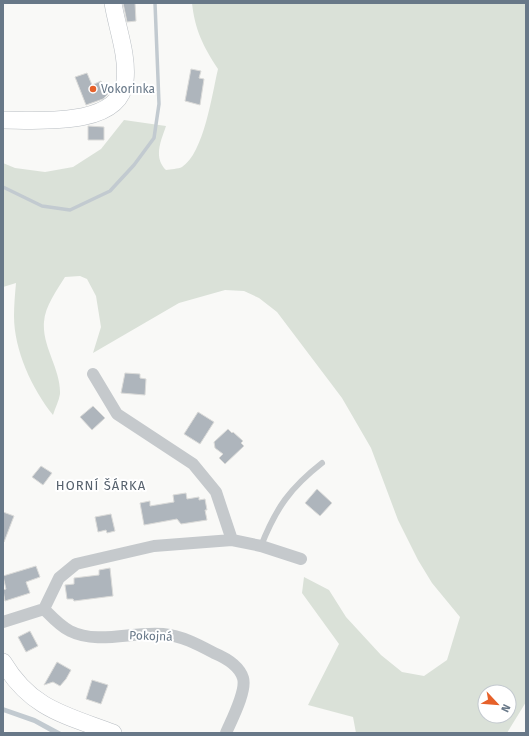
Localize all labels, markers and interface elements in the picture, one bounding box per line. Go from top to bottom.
place label: Vokorinka [101,82,155,96]
marker: Vokorinka [88,84,98,94]
district label: HORNÍ ŠÁRKA [56,477,146,493]
street label: Pokojná [129,628,173,644]
north arrow [477,684,517,724]
text: N [498,702,513,714]

